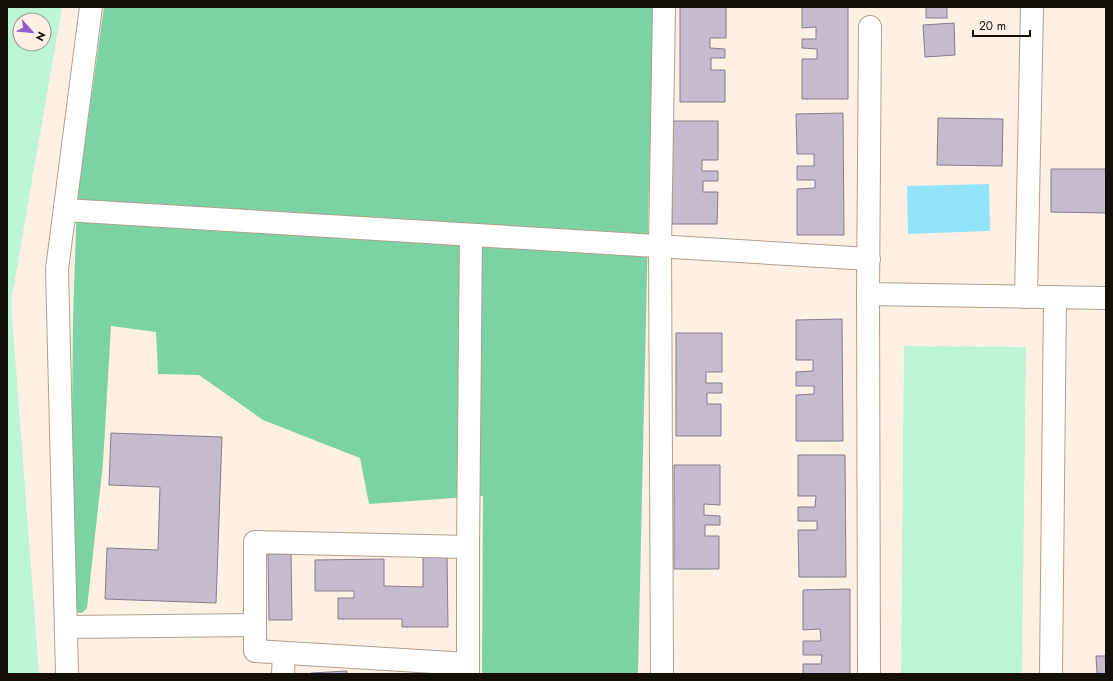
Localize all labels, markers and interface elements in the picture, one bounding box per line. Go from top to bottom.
north arrow [12,12,52,52]
scale bar [973,12,1030,38]
text: 20 m [979,17,1006,35]
text: N [32,29,50,44]

